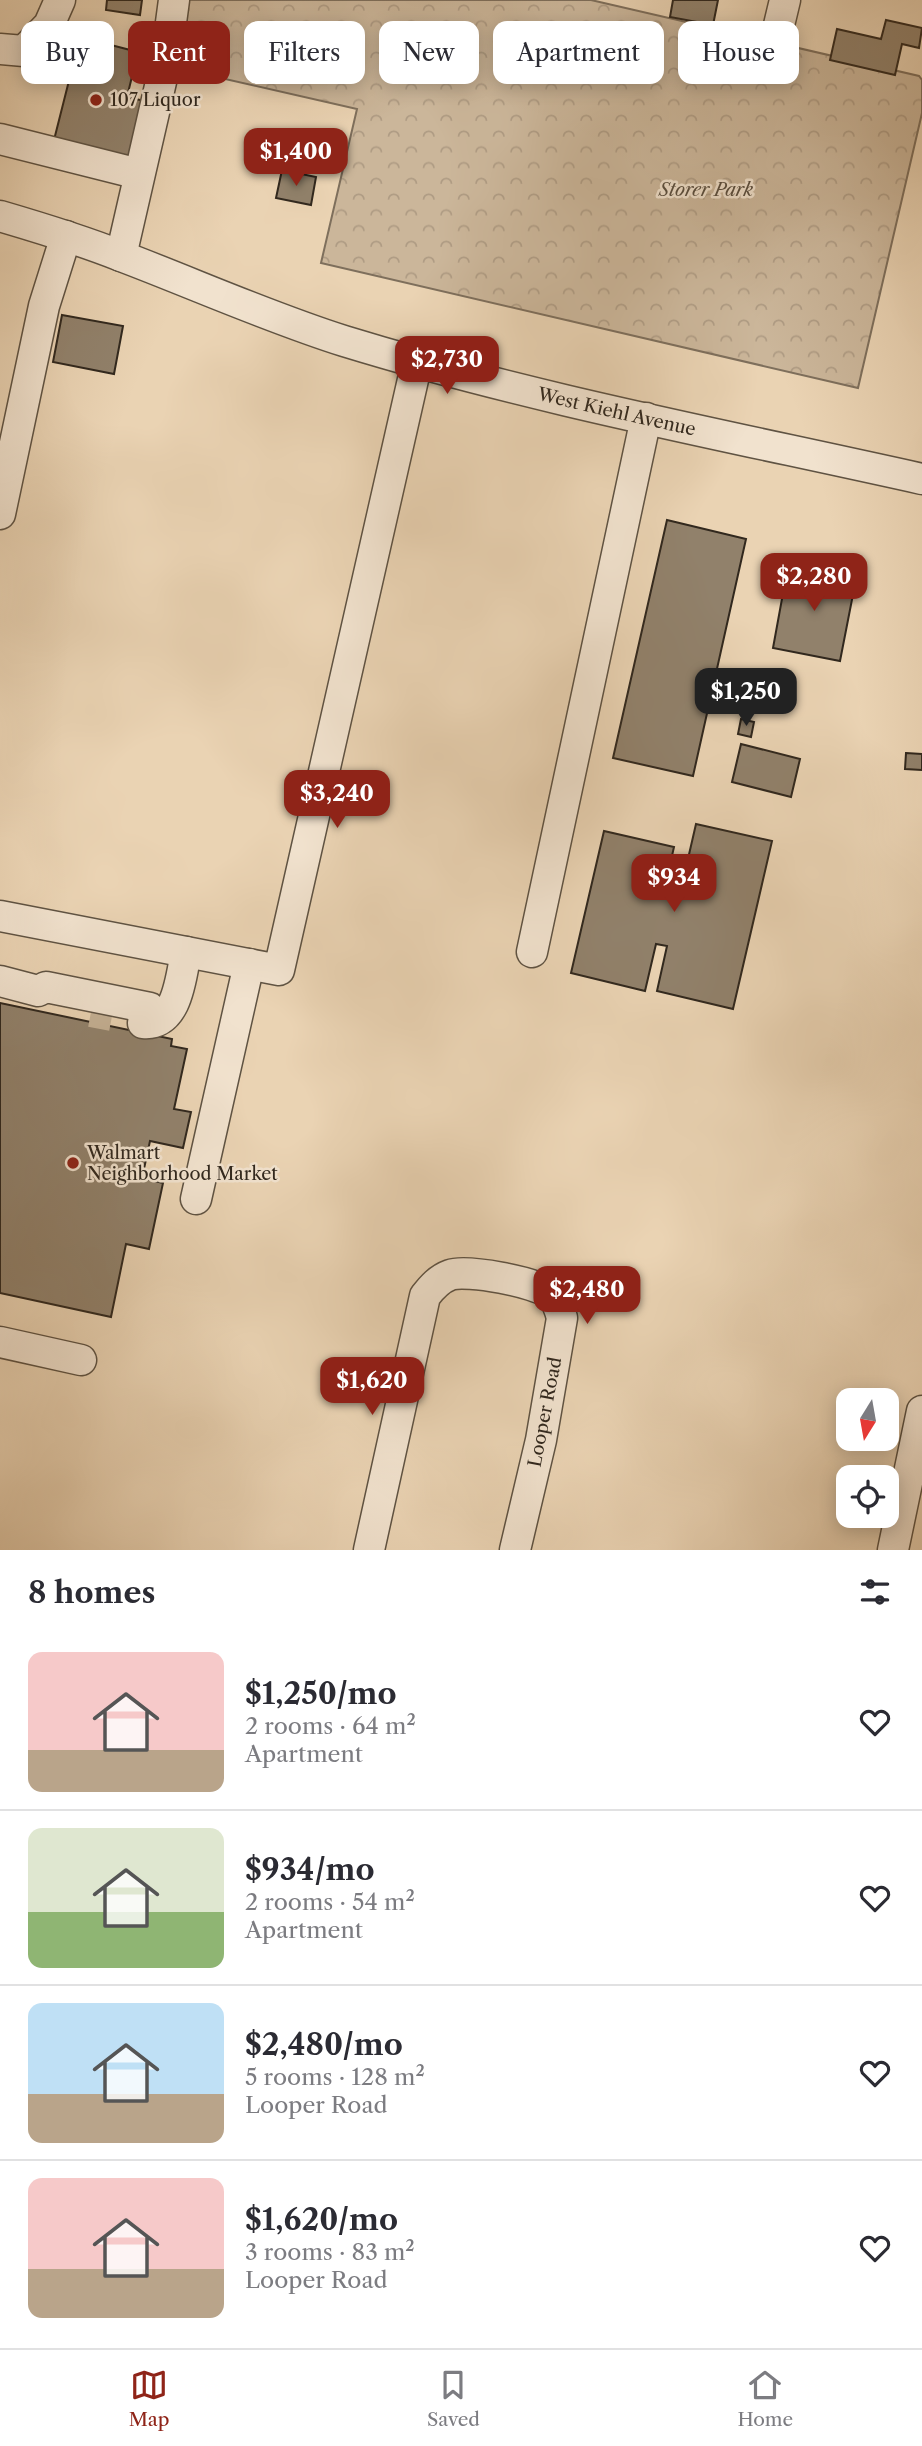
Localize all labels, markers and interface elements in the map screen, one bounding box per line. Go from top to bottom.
chip: Buy [21,21,114,84]
chip: Rent [128,21,230,84]
chip: Filters [244,21,365,84]
chip: New [379,21,479,84]
chip: Apartment [493,21,664,84]
chip: House [678,21,799,84]
place label: 107 Liquor [110,89,201,111]
marker: 107 Liquor [88,92,104,108]
pin: $1,400 [239,128,353,188]
text: $1,400 [260,137,332,165]
park label: Storer Park [658,179,754,201]
pin: $2,730 [390,336,504,396]
text: $2,730 [411,345,483,373]
street label: West Kiehl Avenue [534,383,698,441]
pin: $2,280 [757,554,871,613]
text: $2,280 [776,562,852,590]
pin: $1,250 [689,668,803,728]
text: $1,250 [711,677,781,705]
pin: $3,240 [280,770,394,830]
text: $3,240 [300,779,374,807]
pin: $934 [633,855,715,914]
text: $934 [647,863,701,891]
place label: Walmart Neighborhood Market [86,1142,278,1185]
marker: Walmart Neighborhood Market [65,1155,81,1171]
pin: $2,480 [530,1266,644,1326]
text: $2,480 [549,1275,625,1303]
street label: Looper Road [524,1355,566,1469]
pin: $1,620 [315,1358,429,1417]
text: $1,620 [336,1366,408,1394]
north arrow [836,1388,900,1451]
map controls [836,1388,899,1528]
button: locate [836,1465,899,1528]
icon: filters [856,1573,894,1611]
text: 8 homes [28,1574,155,1611]
text: $1,250/mo [245,1675,397,1712]
icon: home [84,1680,168,1764]
icon: heart [856,1703,894,1741]
text: 2 rooms · 64 m² [245,1712,416,1740]
text: Apartment [245,1740,363,1768]
text: $934/mo [245,1851,375,1888]
icon: home [84,1856,168,1940]
icon: heart [856,1879,894,1917]
text: 2 rooms · 54 m² [245,1888,415,1916]
text: Apartment [245,1916,363,1944]
text: $2,480/mo [245,2026,403,2063]
icon: home [84,2031,168,2115]
icon: heart [856,2054,894,2092]
text: 5 rooms · 128 m² [245,2063,425,2091]
text: Looper Road [245,2091,388,2119]
text: $1,620/mo [245,2201,398,2238]
icon: home [84,2206,168,2290]
icon: heart [856,2229,894,2267]
text: 3 rooms · 83 m² [245,2238,415,2266]
text: Looper Road [245,2266,388,2294]
tab: Map [129,2366,170,2431]
tab: Saved [427,2366,480,2431]
tab: Home [737,2366,793,2431]

